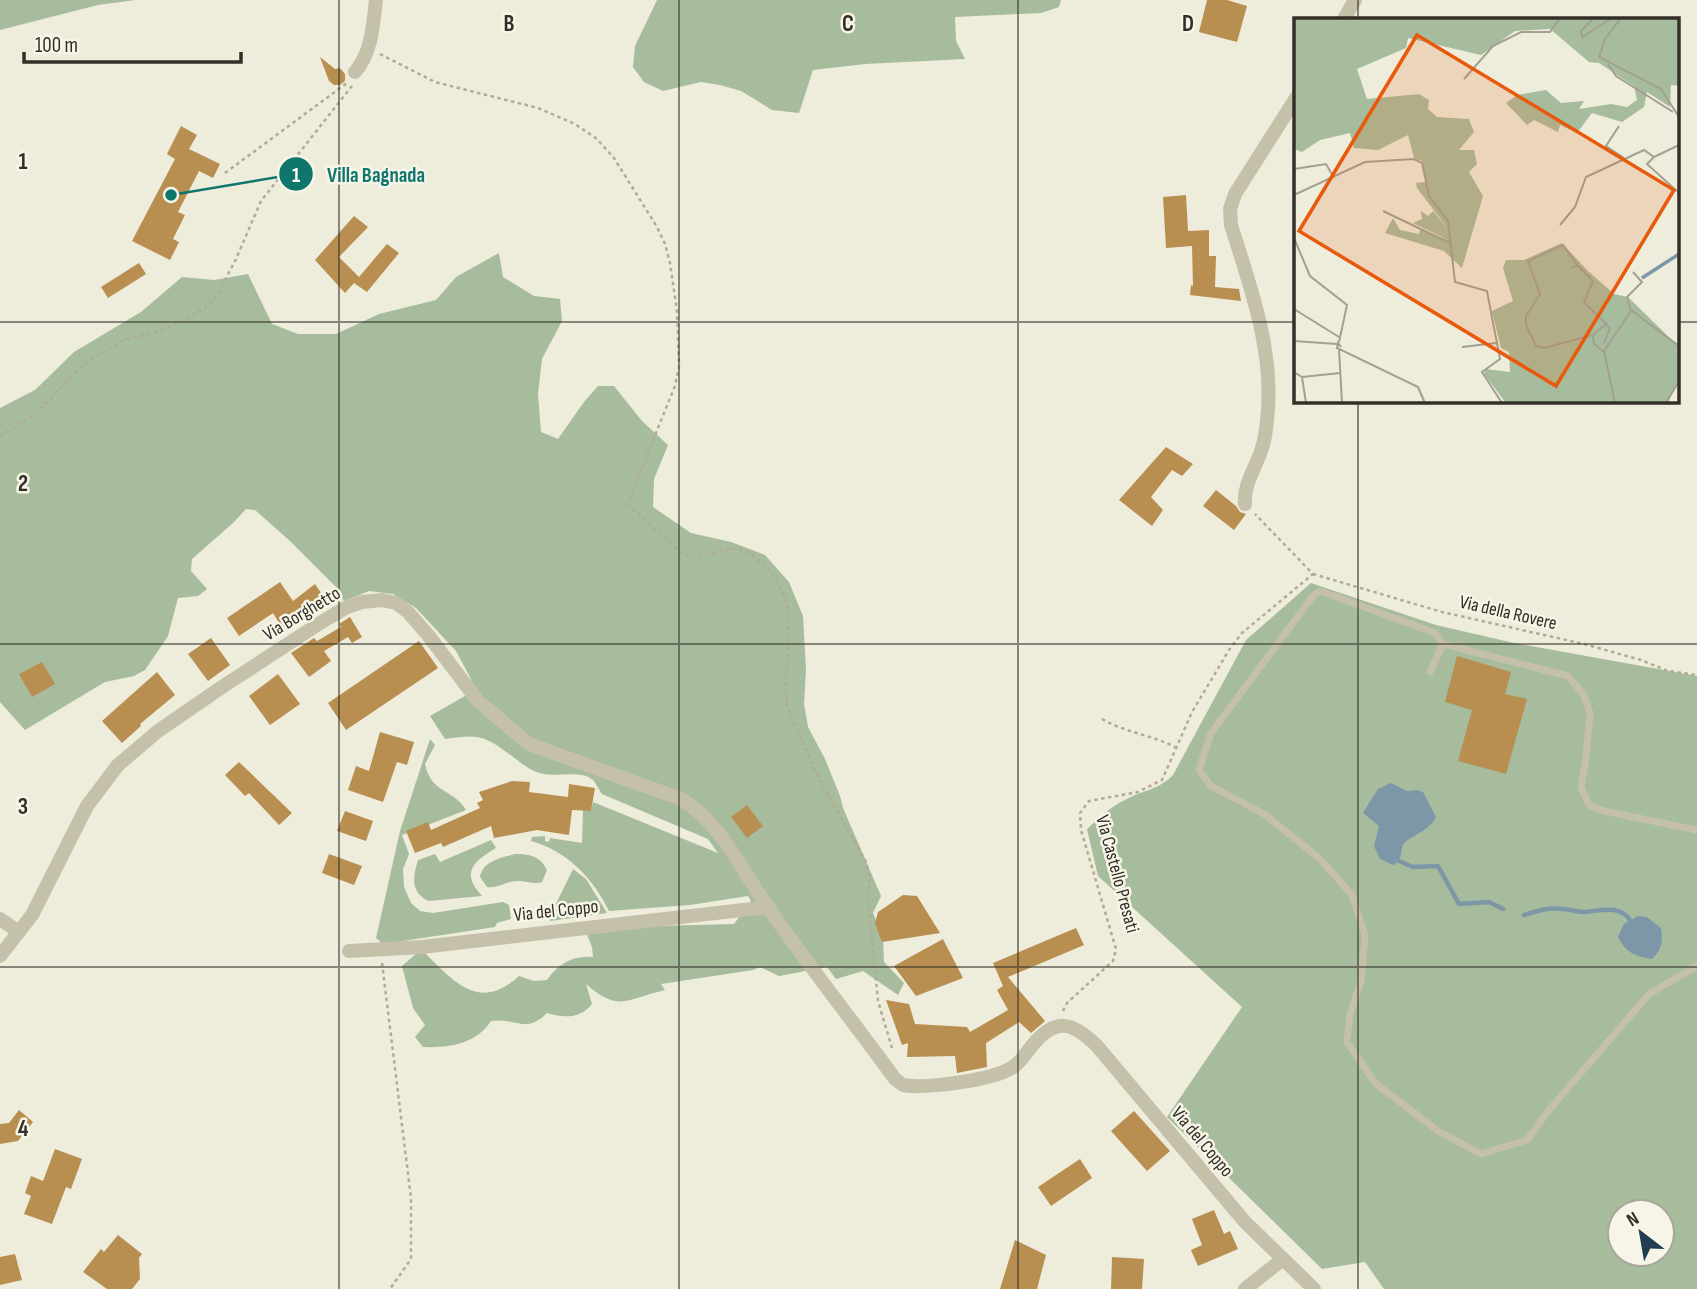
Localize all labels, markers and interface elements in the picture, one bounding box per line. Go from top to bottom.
text: B [504,10,515,38]
text: C [842,10,854,38]
text: D [1182,10,1194,38]
inset map [1294,18,1680,402]
scale bar [24,21,242,65]
text: 100 m [35,33,78,58]
text: 1 [18,148,28,176]
callout: Villa Bagnada [278,153,439,195]
text: 1 [292,163,300,188]
text: Villa Bagnada [327,163,425,188]
text: 2 [18,470,28,498]
street label: Via Borghetto [259,582,345,646]
street label: Via della Rovere [1457,591,1559,635]
text: 3 [18,793,28,821]
street label: Via Castello Presati [1090,813,1144,935]
street label: Via del Coppo [512,895,600,927]
street label: Via del Coppo [1166,1102,1238,1182]
text: 4 [18,1115,29,1143]
north arrow [1606,1198,1676,1268]
text: N [1623,1207,1643,1232]

